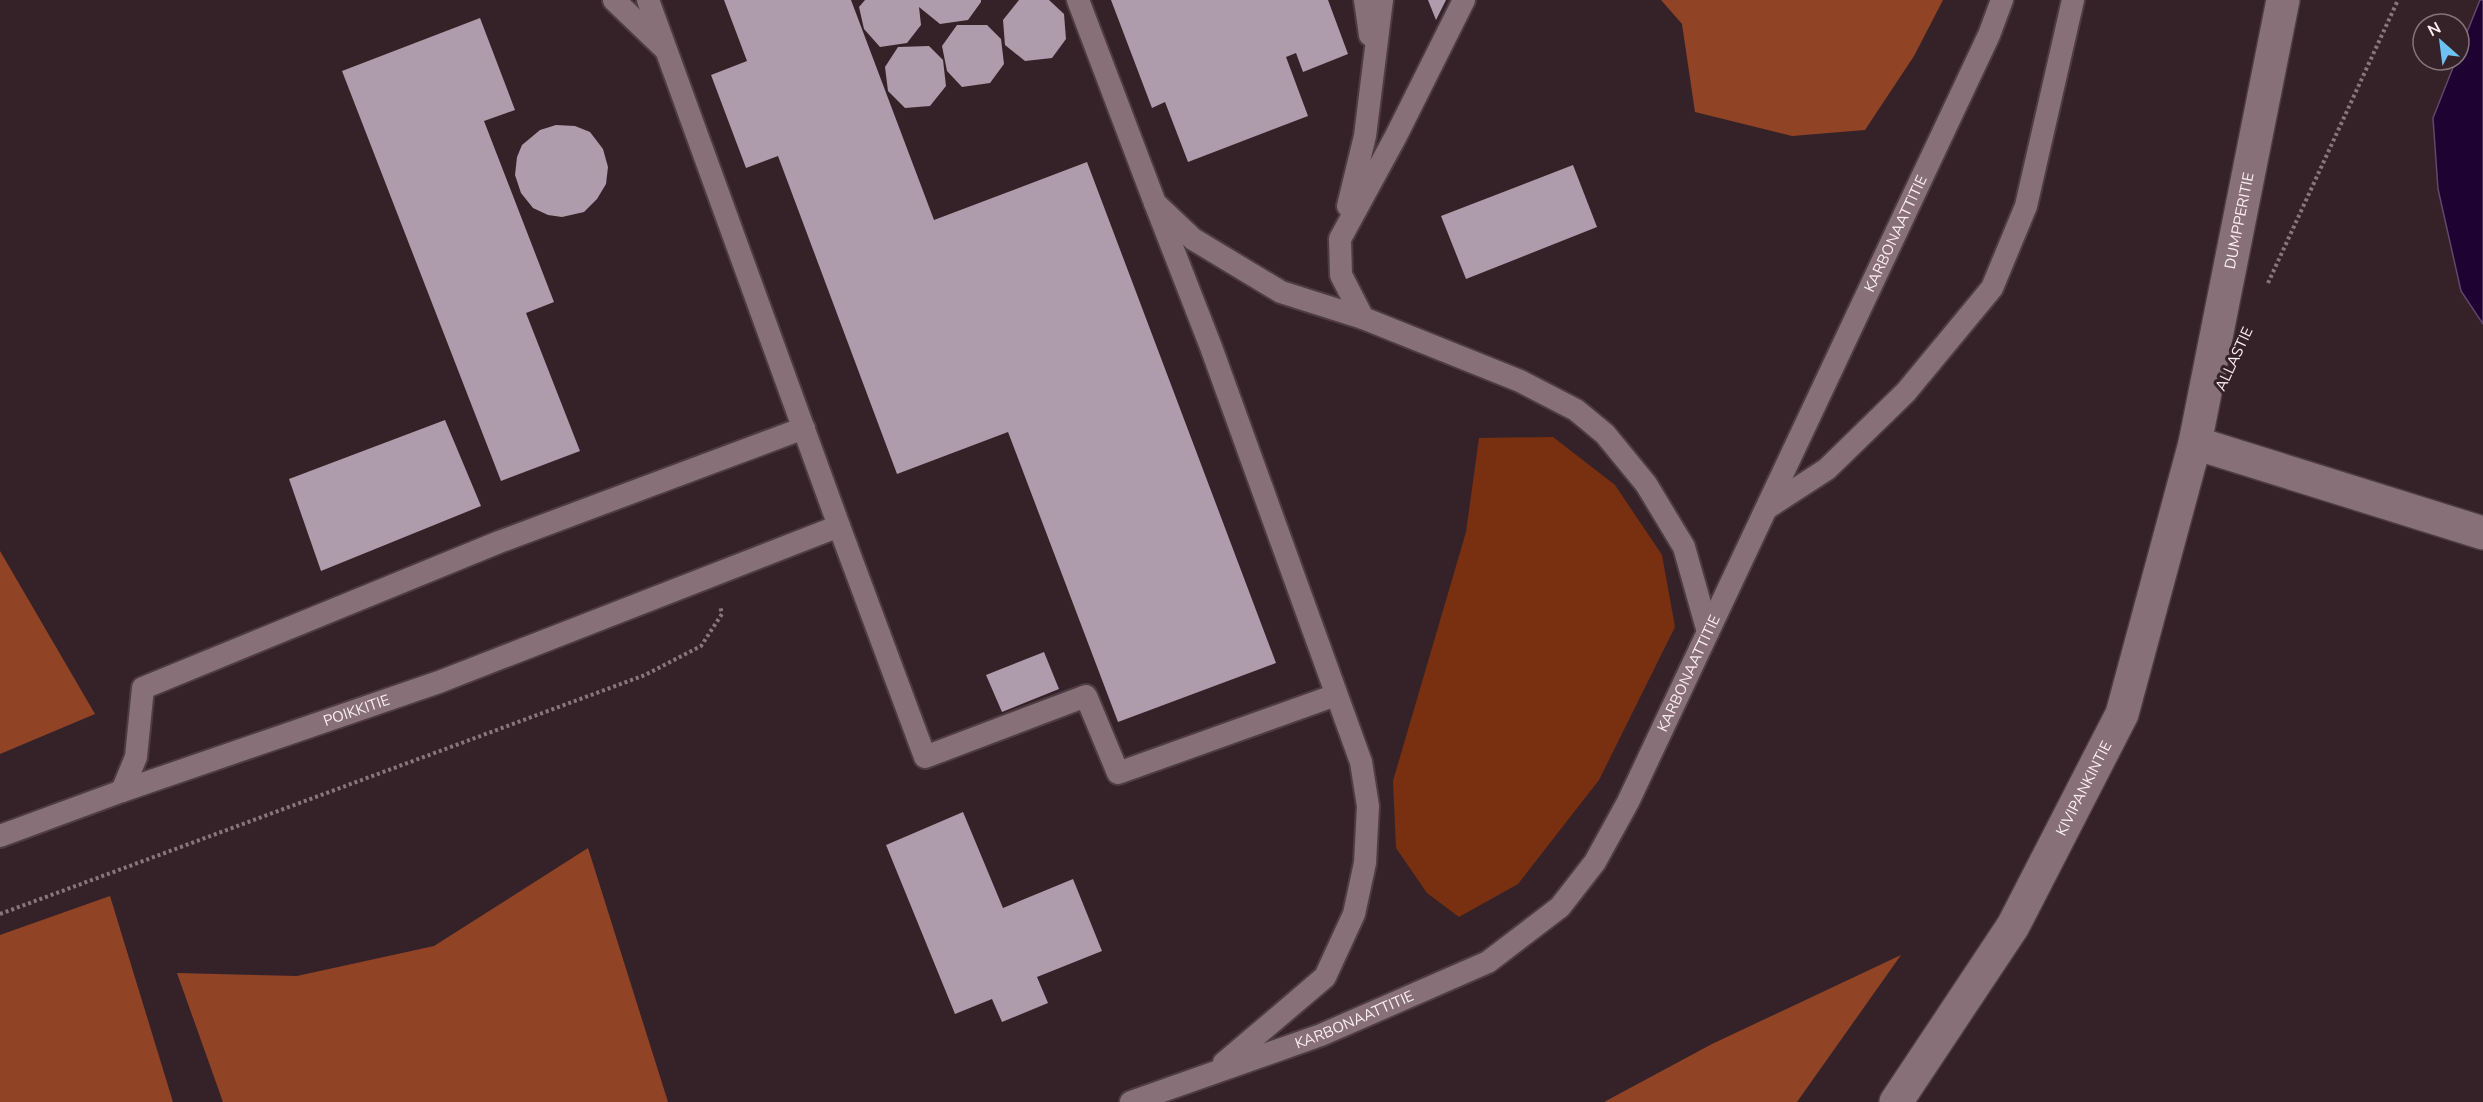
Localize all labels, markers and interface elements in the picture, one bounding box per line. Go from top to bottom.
north arrow [2411,12,2471,72]
text: N [2424,17,2445,42]
street label: DUMPPERITIE [2220,171,2259,271]
street label: KARBONAATTITIE [1859,172,1932,295]
street label: ALLASTIE [2210,324,2258,394]
street label: KARBONAATTITIE [1652,612,1725,735]
street label: POIKKITIE [321,690,392,731]
street label: KIVIPANKINTIE [2051,738,2116,839]
street label: KARBONAATTITIE [1292,986,1417,1053]

